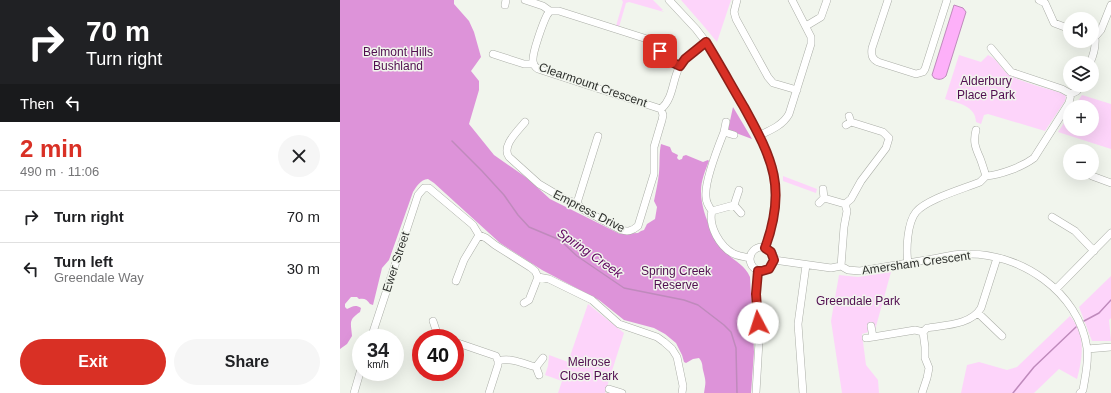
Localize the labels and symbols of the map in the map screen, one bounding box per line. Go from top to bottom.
pin [643,34,677,68]
park label: Belmont Hills Bushland [363,45,433,73]
street label: Clearmount Crescent [537,60,650,110]
park label: Alderbury Place Park [957,74,1016,102]
street label: Empress Drive [551,187,628,235]
water label: Spring Creek [555,225,627,282]
street label: Ewer Street [380,229,413,294]
street label: Amersham Crescent [861,248,972,278]
park label: Spring Creek Reserve [641,264,712,292]
park label: Greendale Park [816,294,901,308]
position arrow [737,302,779,344]
speed limit sign: 40 [412,329,464,381]
park label: Melrose Close Park [560,355,619,383]

